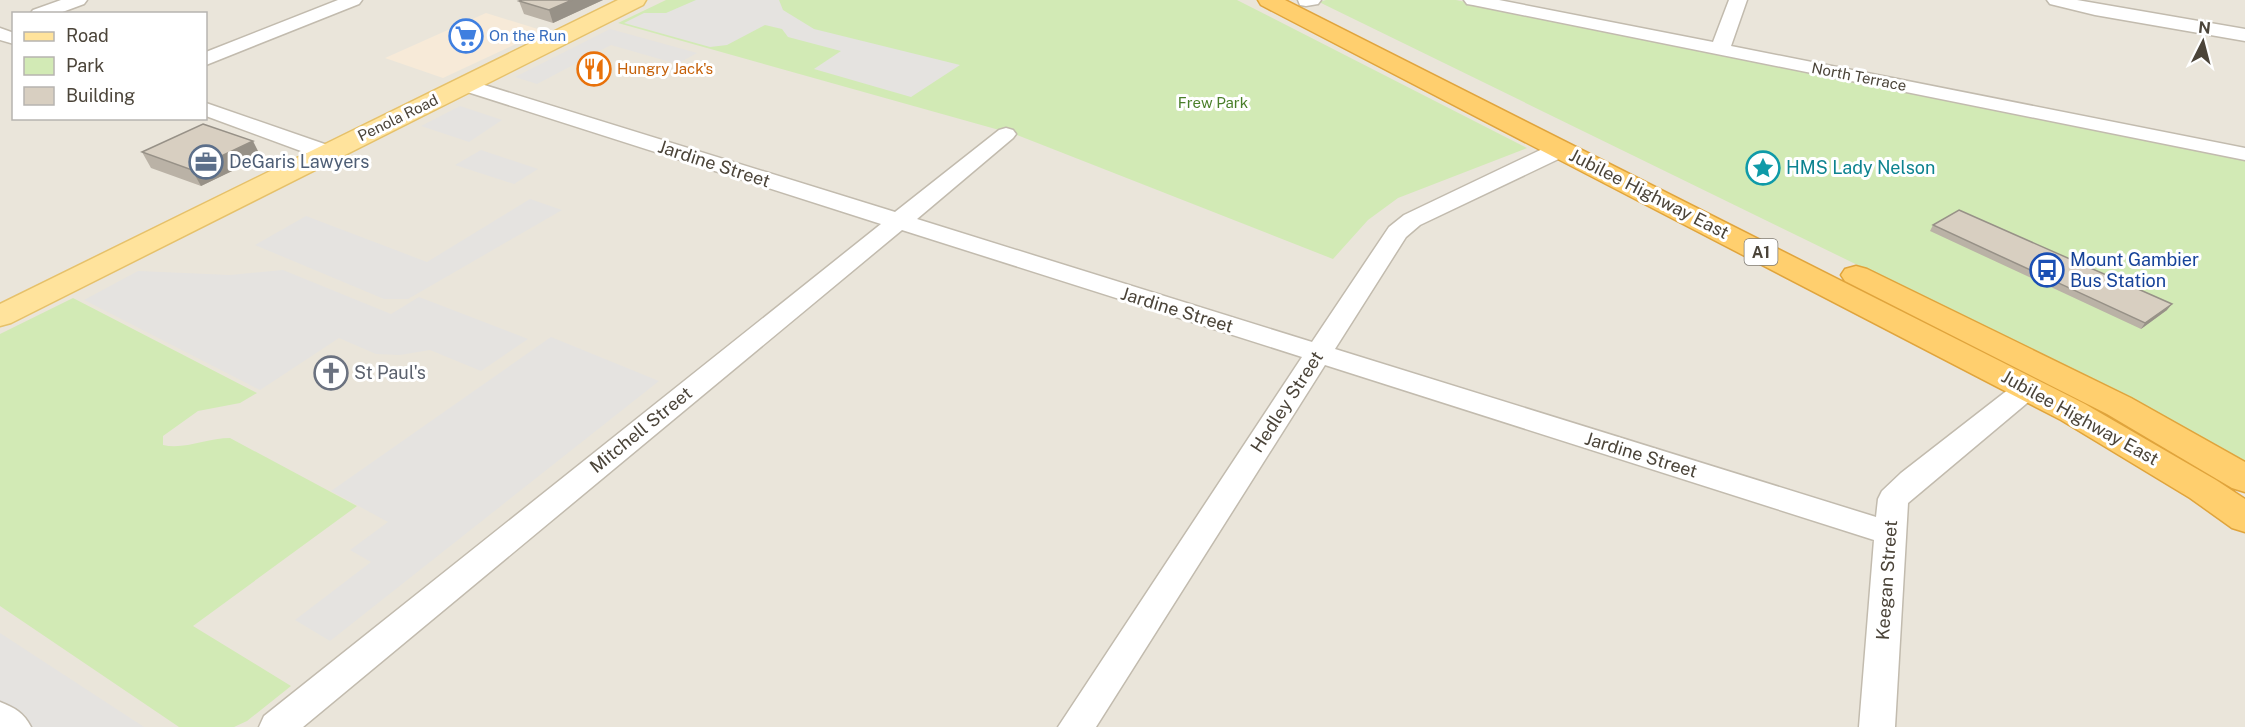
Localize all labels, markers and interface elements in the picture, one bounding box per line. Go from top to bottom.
legend [12,12,207,120]
north arrow [2173,12,2233,72]
text: N [2197,17,2212,38]
supermarket icon: On the Run [448,18,484,54]
text: Road [66,25,109,46]
place label: On the Run [489,27,566,44]
restaurant icon: Hungry Jack's [576,51,612,87]
text: Park [66,55,104,76]
street label: North Terrace [1810,59,1908,94]
place label: Hungry Jack's [617,60,713,77]
text: Building [66,85,135,106]
street label: Penola Road [355,91,441,144]
park label: Frew Park [1178,94,1248,111]
street label: Jardine Street [655,136,773,192]
office icon: DeGaris Lawyers [188,144,224,180]
street label: Jubilee Highway East [1566,144,1733,243]
place icon: HMS Lady Nelson [1745,150,1781,186]
place label: DeGaris Lawyers [229,151,369,172]
place label: HMS Lady Nelson [1786,157,1935,178]
road number: A1 [1744,239,1778,265]
place label: Mount Gambier Bus Station [2070,249,2199,291]
bus stop icon: Mount Gambier Bus Station [2029,252,2065,288]
street label: Jardine Street [1118,282,1236,337]
street label: Hedley Street [1246,347,1327,456]
church icon: St Paul's [313,355,349,391]
place label: St Paul's [354,362,426,383]
street label: Jubilee Highway East [1998,366,2162,469]
street label: Mitchell Street [586,382,696,477]
street label: Jardine Street [1582,427,1700,482]
street label: Keegan Street [1872,519,1901,641]

